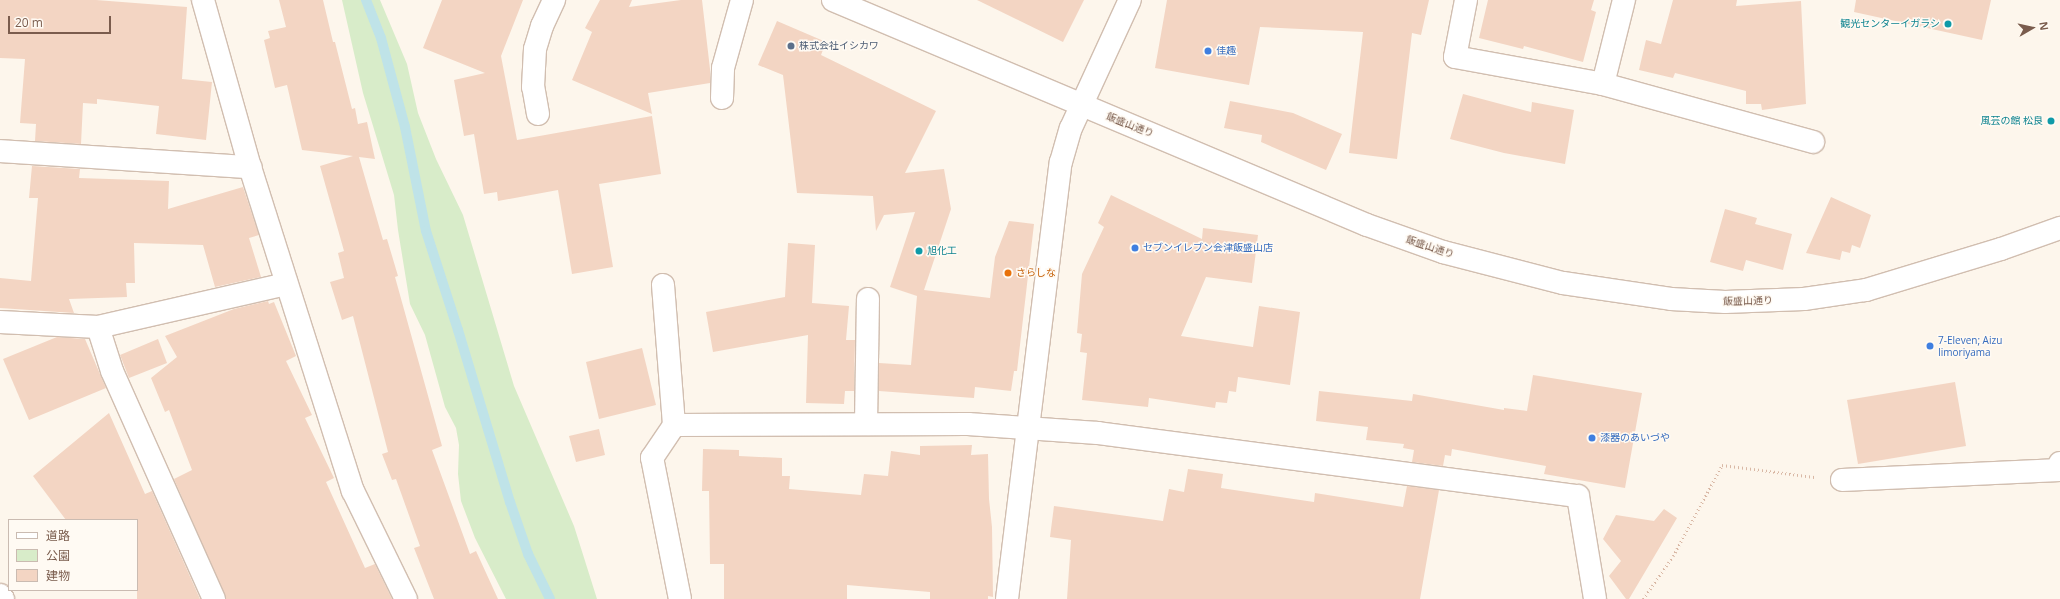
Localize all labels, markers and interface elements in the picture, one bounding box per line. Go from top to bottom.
scale bar [10,8,113,34]
north arrow [2012,8,2052,48]
text: 20 m [15,14,43,31]
place label: 観光センターイガラシ [1840,18,1940,30]
marker: 観光センターイガラシ [1943,19,1953,29]
text: N [2036,20,2052,32]
place label: 株式会社イシカワ [799,40,879,52]
marker: 株式会社イシカワ [786,41,796,51]
place label: 佳趣 [1216,45,1236,57]
marker: 佳趣 [1203,46,1213,56]
street label: 飯盛山通り [1105,110,1155,140]
place label: 風芸の館 松良 [1980,115,2043,127]
marker: 風芸の館 松良 [2046,116,2056,126]
street label: 飯盛山通り [1404,233,1456,261]
place label: セブンイレブン会津飯盛山店 [1143,242,1273,254]
marker: セブンイレブン会津飯盛山店 [1130,243,1140,253]
place label: 旭化工 [927,245,957,257]
marker: 旭化工 [914,246,924,256]
place label: さらしな [1016,267,1056,279]
marker: さらしな [1003,268,1013,278]
street label: 飯盛山通り [1723,295,1773,307]
place label: 7-Eleven; Aizu Iimoriyama [1938,334,2002,358]
marker: 7-Eleven; Aizu Iimoriyama [1925,341,1935,351]
place label: 漆器のあいづや [1600,432,1670,444]
marker: 漆器のあいづや [1587,433,1597,443]
legend [8,519,138,591]
text: 道路 [46,527,70,544]
text: 公園 [46,547,70,564]
text: 建物 [46,567,70,584]

